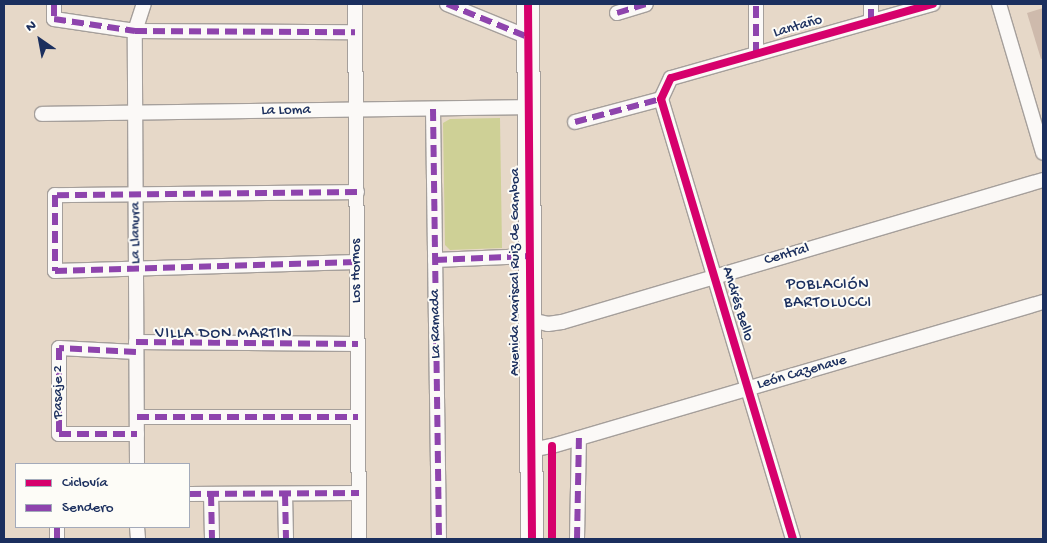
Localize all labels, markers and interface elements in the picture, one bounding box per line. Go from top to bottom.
street label: Lantaño [771,11,825,43]
north arrow [15,15,65,65]
text: N [23,17,40,37]
street label: La Loma [261,102,311,120]
street label: Avenida Mariscal Ruiz de Gamboa [507,168,525,376]
street label: La Llanura [127,202,145,264]
street label: Los Hornos [348,239,366,303]
street label: Central [762,240,812,270]
street label: Andrés Bello [717,265,757,343]
district label: POBLACIÓN BARTOLUCCI [783,276,873,314]
street label: La Ramada [426,289,446,359]
district label: VILLA DON MARTIN [153,325,295,345]
street label: León Cazenave [755,352,849,394]
street label: Pasaje 2 [50,365,68,419]
legend [15,463,190,528]
text: Ciclovía [62,474,108,492]
text: Sendero [62,499,113,517]

